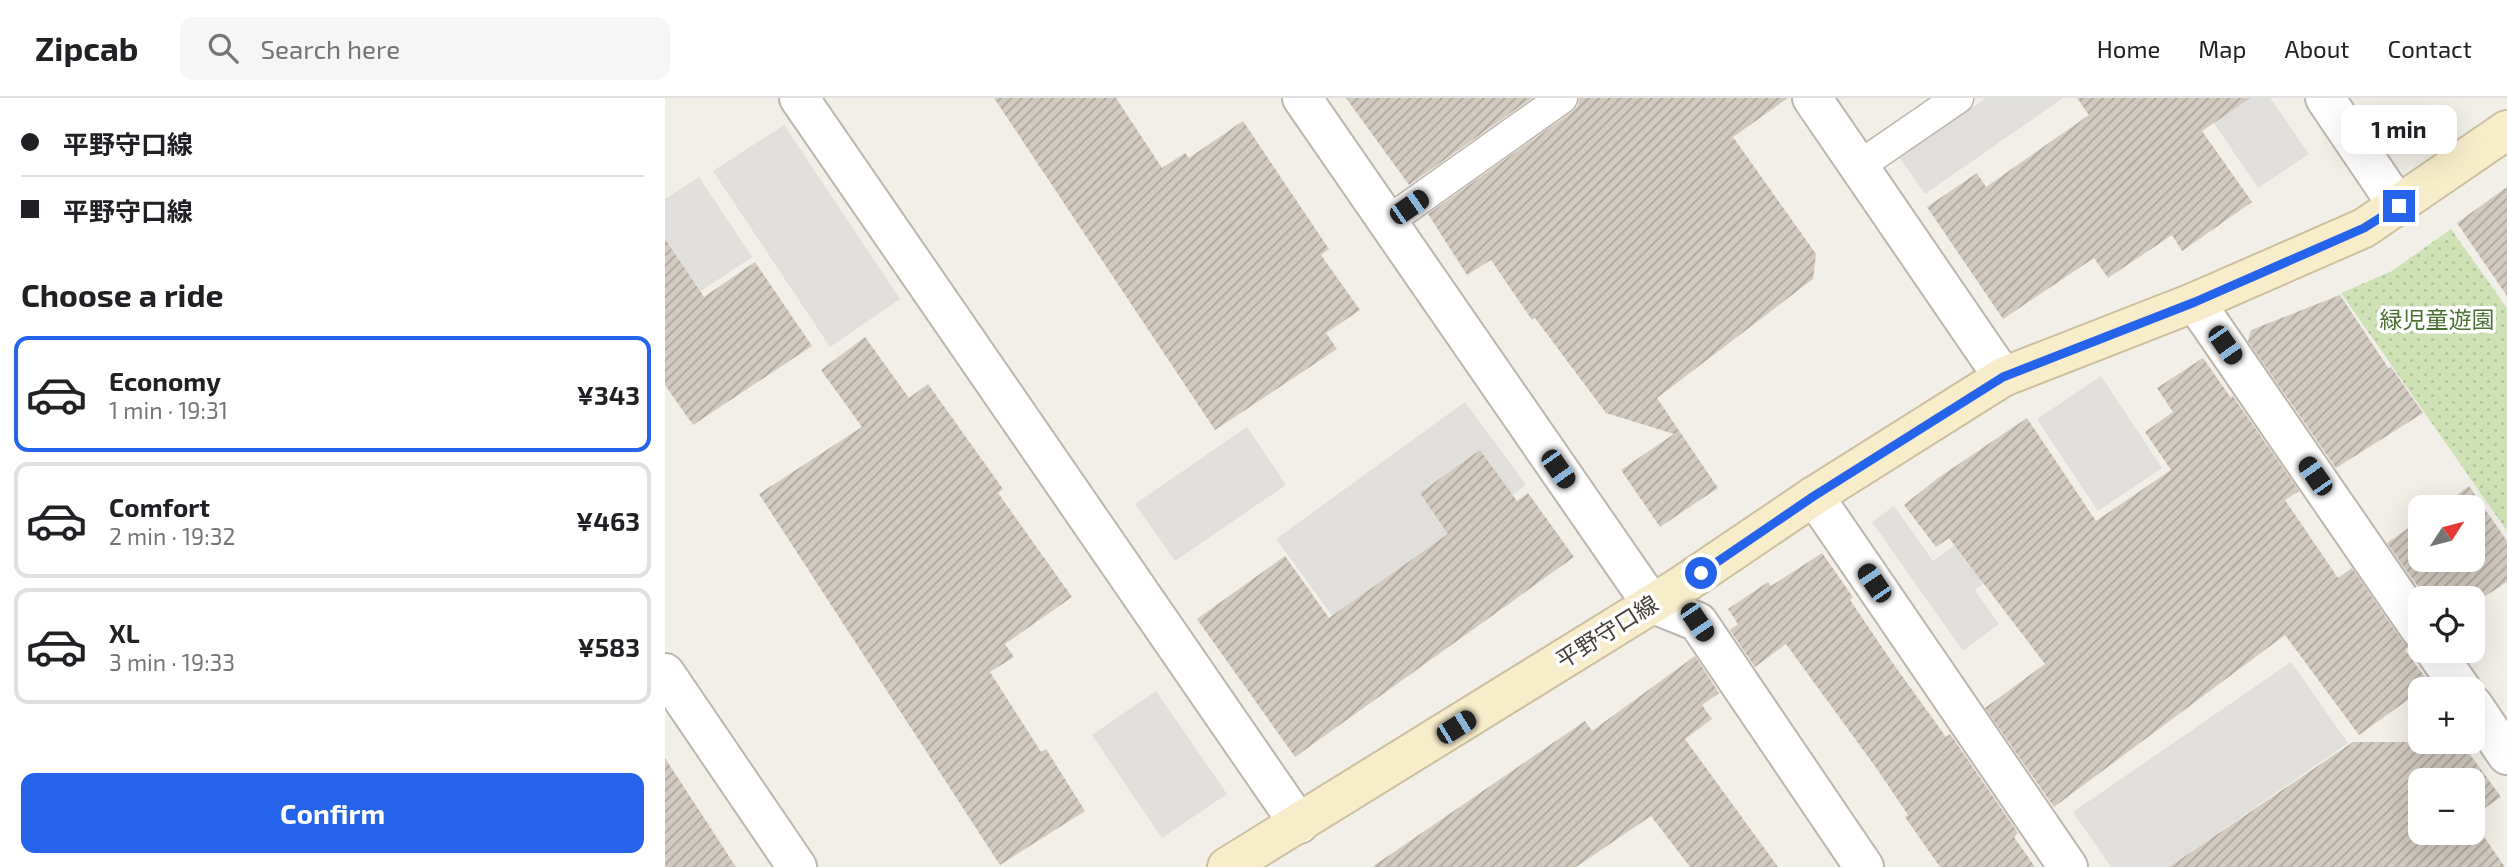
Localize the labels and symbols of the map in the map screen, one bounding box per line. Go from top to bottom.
callout: 1 min [2341,105,2457,154]
car [1386,186,1433,228]
route end [2383,190,2415,222]
park label: 緑児童遊園 [2380,305,2495,333]
car [2205,322,2246,368]
car [1538,446,1579,492]
car [2295,453,2336,499]
north arrow [2408,495,2485,572]
route start [1685,557,1717,589]
car [1854,560,1895,606]
street label: 平野守口線 [1550,589,1663,673]
car [1677,599,1718,645]
car [1433,707,1480,747]

